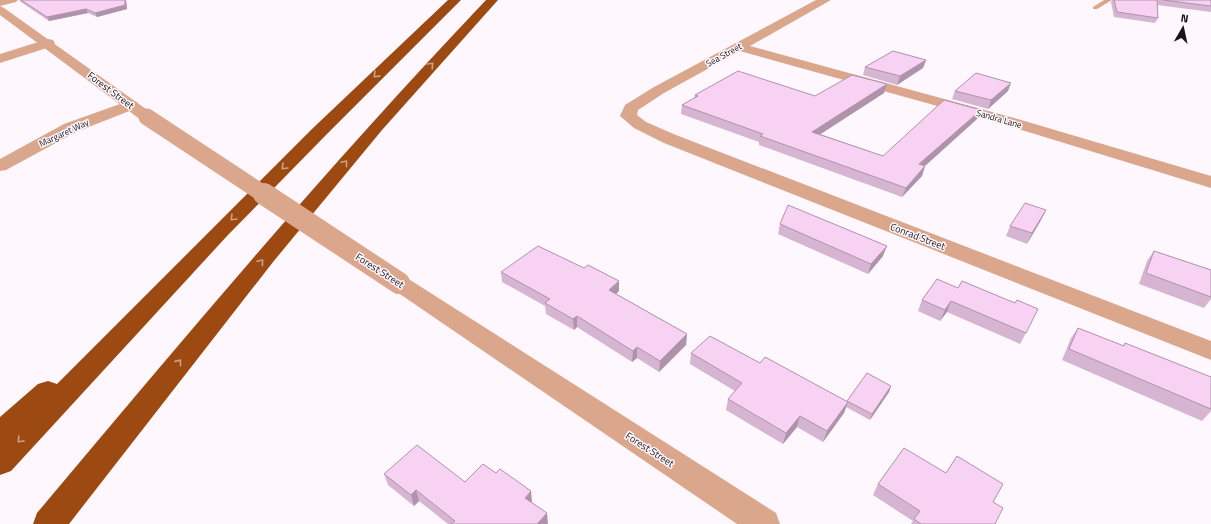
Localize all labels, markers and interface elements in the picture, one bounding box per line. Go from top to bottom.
north arrow [1163,8,1203,48]
text: N [1180,10,1190,27]
street label: Sea Street [703,39,745,70]
one-way arrow [426,63,433,70]
street label: Forest Street [84,68,138,113]
one-way arrow [373,70,381,78]
street label: Sandra Lane [975,106,1024,131]
street label: Margaret Way [37,115,91,150]
one-way arrow [341,160,348,168]
one-way arrow [281,162,289,170]
one-way arrow [230,213,238,221]
street label: Conrad Street [888,219,948,254]
street label: Forest Street [353,249,407,292]
one-way arrow [256,259,263,266]
one-way arrow [174,360,181,367]
street label: Forest Street [623,428,677,471]
one-way arrow [18,436,25,443]

